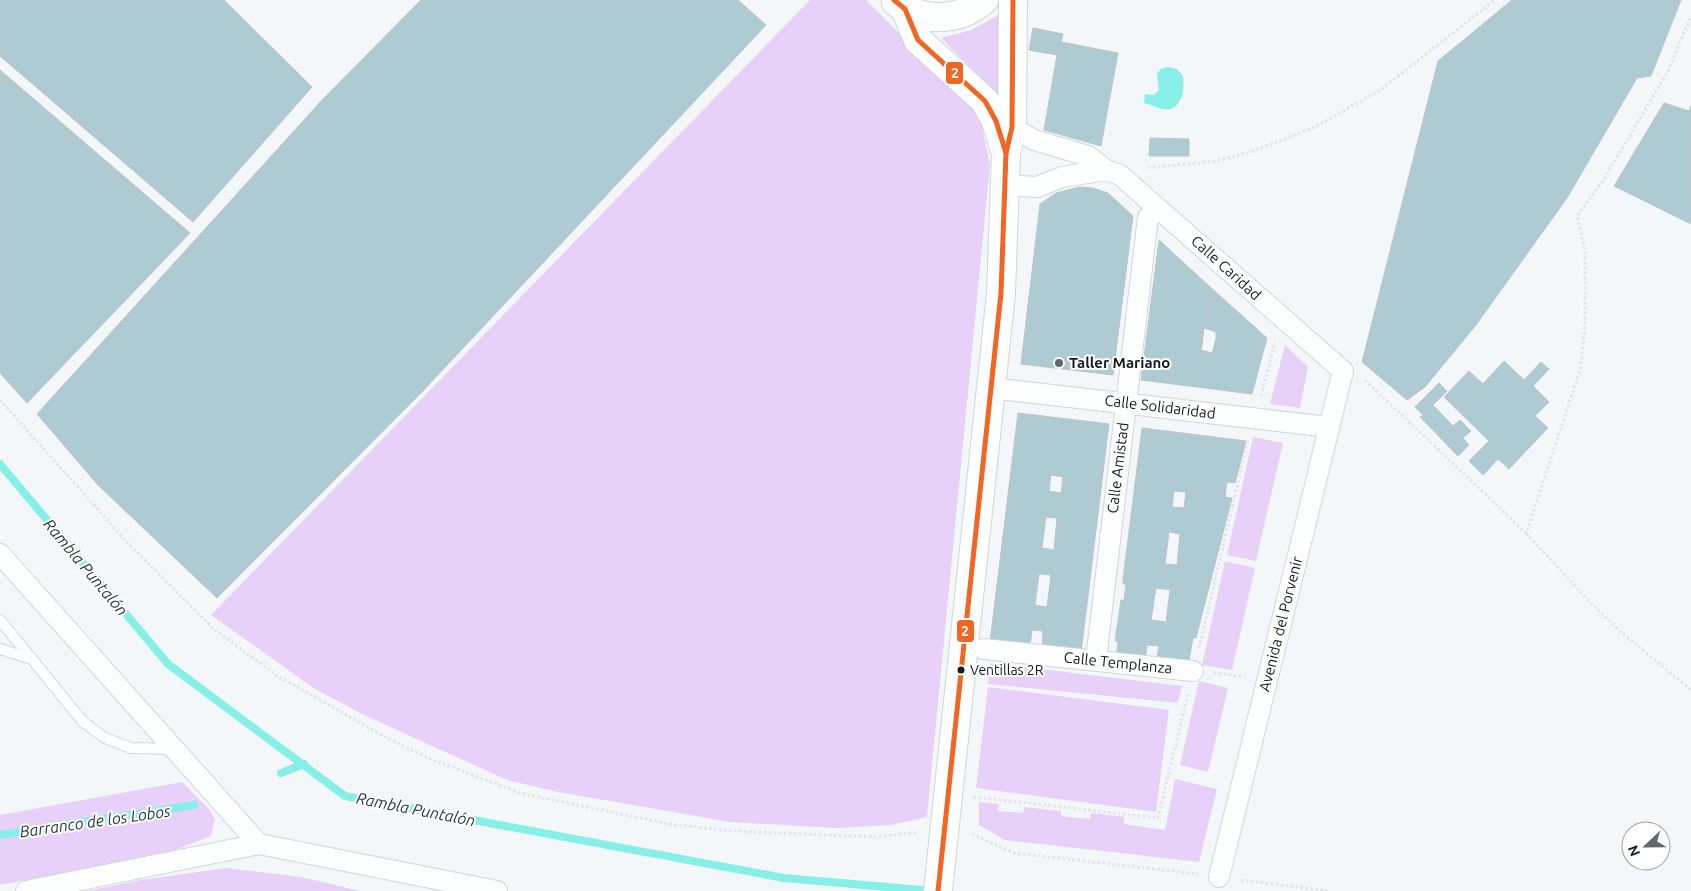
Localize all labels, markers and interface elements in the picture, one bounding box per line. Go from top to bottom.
line badge: 2 [945,61,964,85]
text: 2 [951,65,959,81]
street label: Calle Caridad [1188,232,1265,303]
place label: Taller Mariano [1069,354,1170,371]
marker: Taller Mariano [1053,357,1065,369]
street label: Calle Solidaridad [1104,391,1217,422]
street label: Calle Amistad [1103,421,1132,514]
water label: Rambla Puntalón [40,515,132,619]
street label: Avenida del Porvenir [1255,554,1306,693]
line badge: 2 [956,619,975,643]
text: 2 [961,623,969,639]
street label: Calle Templanza [1063,648,1173,677]
place label: Ventillas 2R [970,662,1044,678]
marker: Ventillas 2R [956,665,966,675]
water label: Rambla Puntalón [355,789,477,829]
water label: Barranco de los Lobos [18,801,172,840]
north arrow [1621,821,1671,871]
text: N [1625,843,1643,859]

